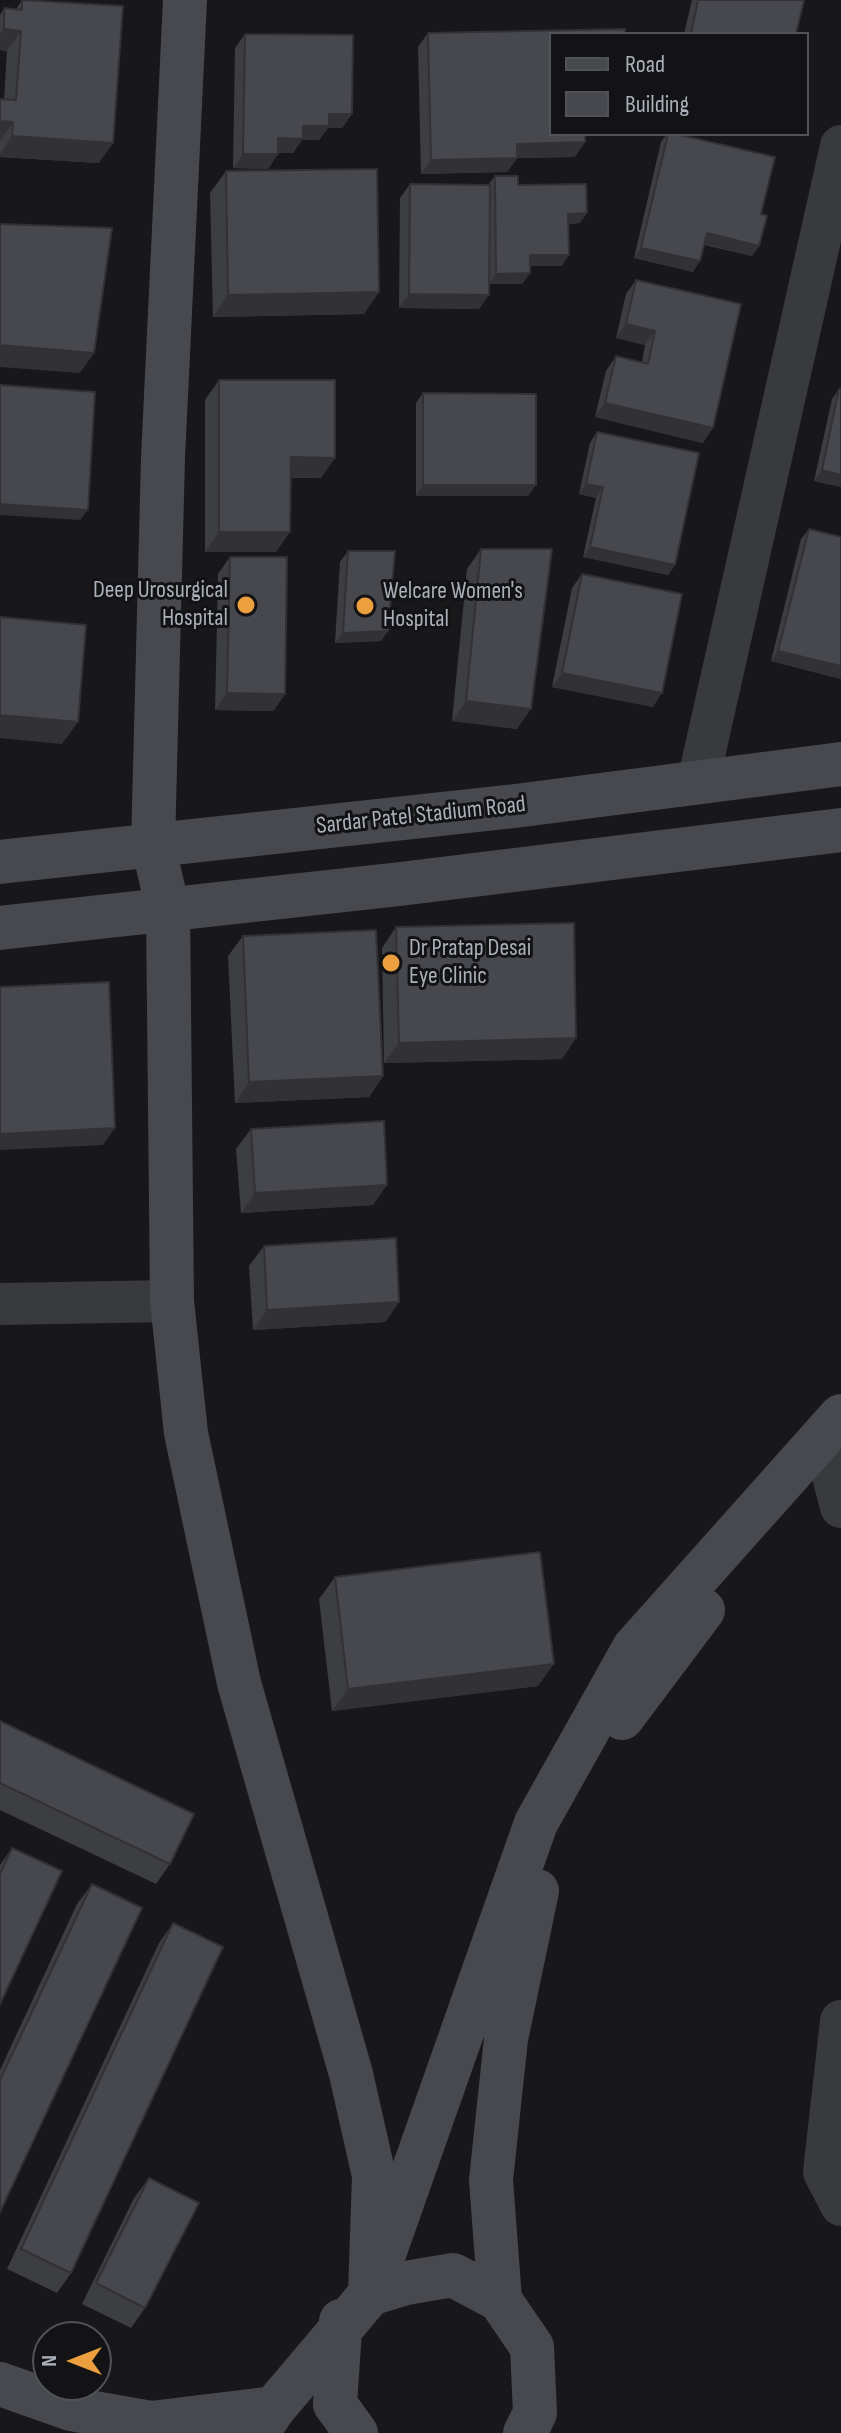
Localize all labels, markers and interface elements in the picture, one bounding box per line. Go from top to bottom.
legend [549,32,809,136]
text: Road [625,50,665,79]
text: Building [625,90,689,119]
place label: Deep Urosurgical Hospital [93,577,228,633]
place label: Welcare Women's Hospital [383,578,523,634]
marker: Deep Urosurgical Hospital [235,594,257,616]
marker: Welcare Women's Hospital [354,595,376,617]
street label: Sardar Patel Stadium Road [315,791,527,841]
place label: Dr Pratap Desai Eye Clinic [409,935,531,991]
marker: Dr Pratap Desai Eye Clinic [380,952,402,974]
north arrow [32,2321,112,2401]
text: N [36,2355,63,2367]

